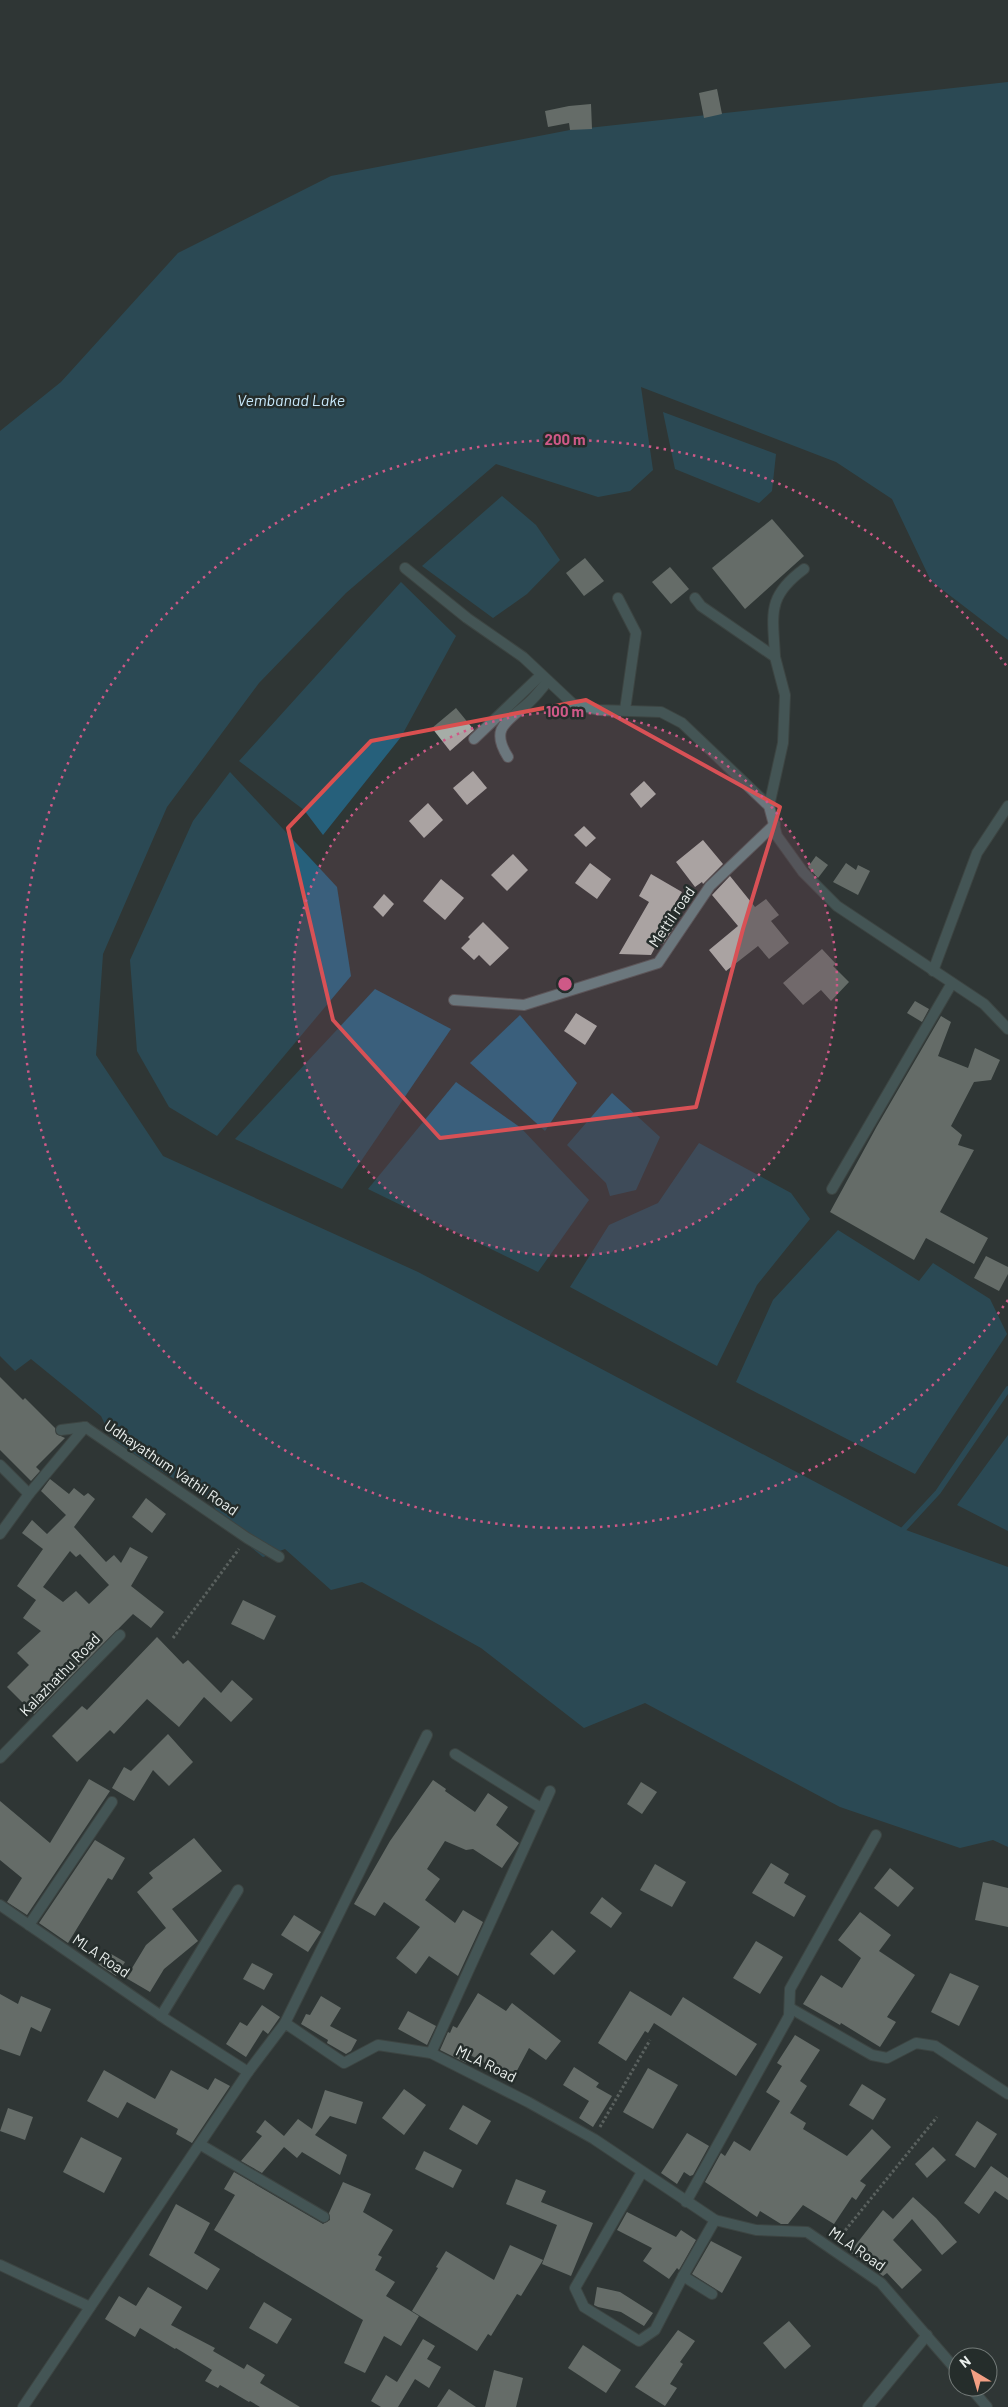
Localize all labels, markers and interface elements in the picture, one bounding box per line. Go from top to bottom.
water label: Vembanad Lake [237,390,345,409]
text: 200 m [544,430,586,448]
text: 100 m [546,702,584,720]
street label: Mettil road [644,883,698,950]
centre of rings [556,975,574,993]
street label: Udhayathum Vathil Road [101,1416,242,1519]
street label: Kalazhathu Road [15,1629,103,1719]
street label: MLA Road [70,1929,134,1981]
street label: MLA Road [453,2041,520,2085]
street label: MLA Road [826,2222,889,2274]
north arrow [948,2347,998,2397]
text: N [956,2352,974,2371]

